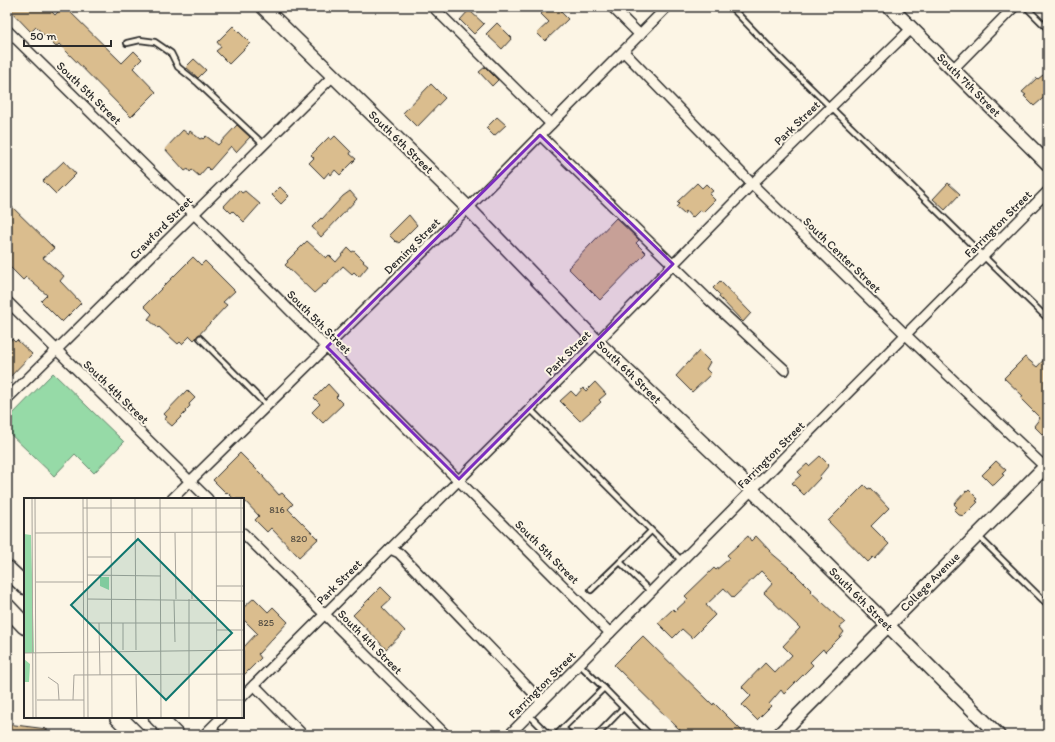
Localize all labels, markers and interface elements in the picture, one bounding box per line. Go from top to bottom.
scale bar [24,22,111,48]
text: 50 m [30,29,56,43]
street label: South 7th Street [934,50,1004,120]
street label: South 5th Street [54,59,125,128]
street label: Park Street [771,97,823,148]
street label: South 6th Street [366,108,437,177]
street label: Farrington Street [962,187,1035,260]
street label: Crawford Street [127,193,196,262]
street label: South Center Street [800,214,884,296]
street label: Deming Street [381,215,443,277]
street label: South 5th Street [284,287,354,357]
street label: Park Street [542,327,594,379]
street label: South 6th Street [594,338,665,407]
street label: South 4th Street [80,357,152,427]
street label: Farrington Street [735,418,808,491]
inset map [24,498,244,718]
house number: 816 [269,503,285,516]
street label: South 5th Street [512,517,582,587]
house number: 820 [291,532,307,545]
street label: College Avenue [897,549,963,615]
street label: Park Street [313,556,365,608]
street label: South 6th Street [826,564,896,634]
street label: South 4th Street [335,607,406,678]
house number: 825 [258,616,274,629]
street label: Farrington Street [506,648,579,721]

